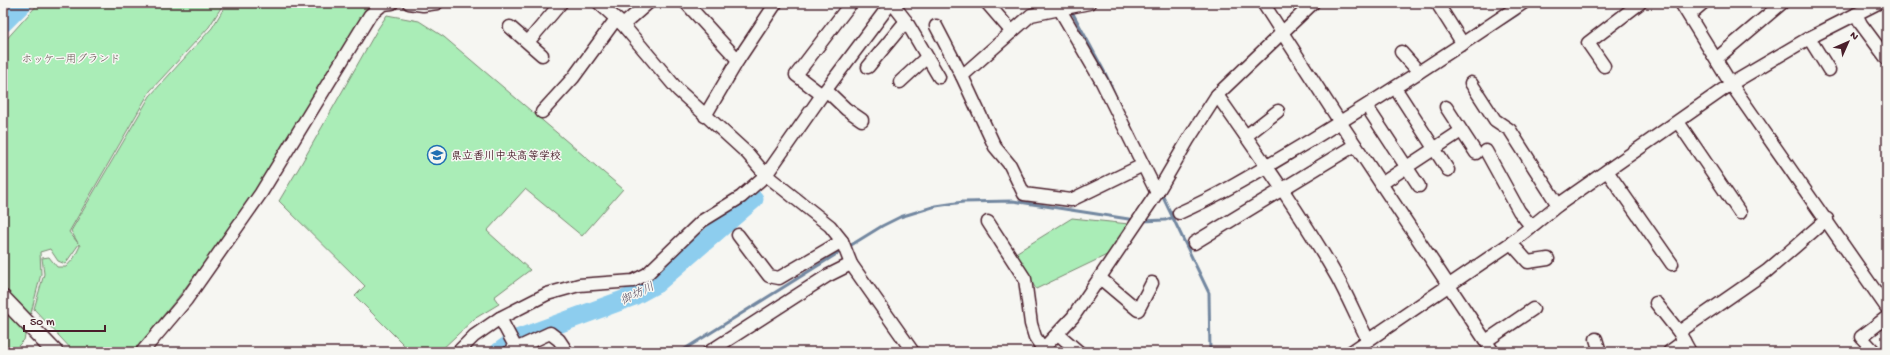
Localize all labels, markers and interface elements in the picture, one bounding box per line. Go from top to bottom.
north arrow [1828,22,1868,62]
text: N [1847,30,1860,43]
park label: ホッケー用グランド [22,53,121,66]
school or university icon: 県立香川中央高等学校 [426,144,448,166]
place label: 県立香川中央高等学校 [451,150,561,163]
water label: 御坊川 [618,280,657,309]
scale bar [24,307,105,333]
text: 50 m [30,316,55,330]

